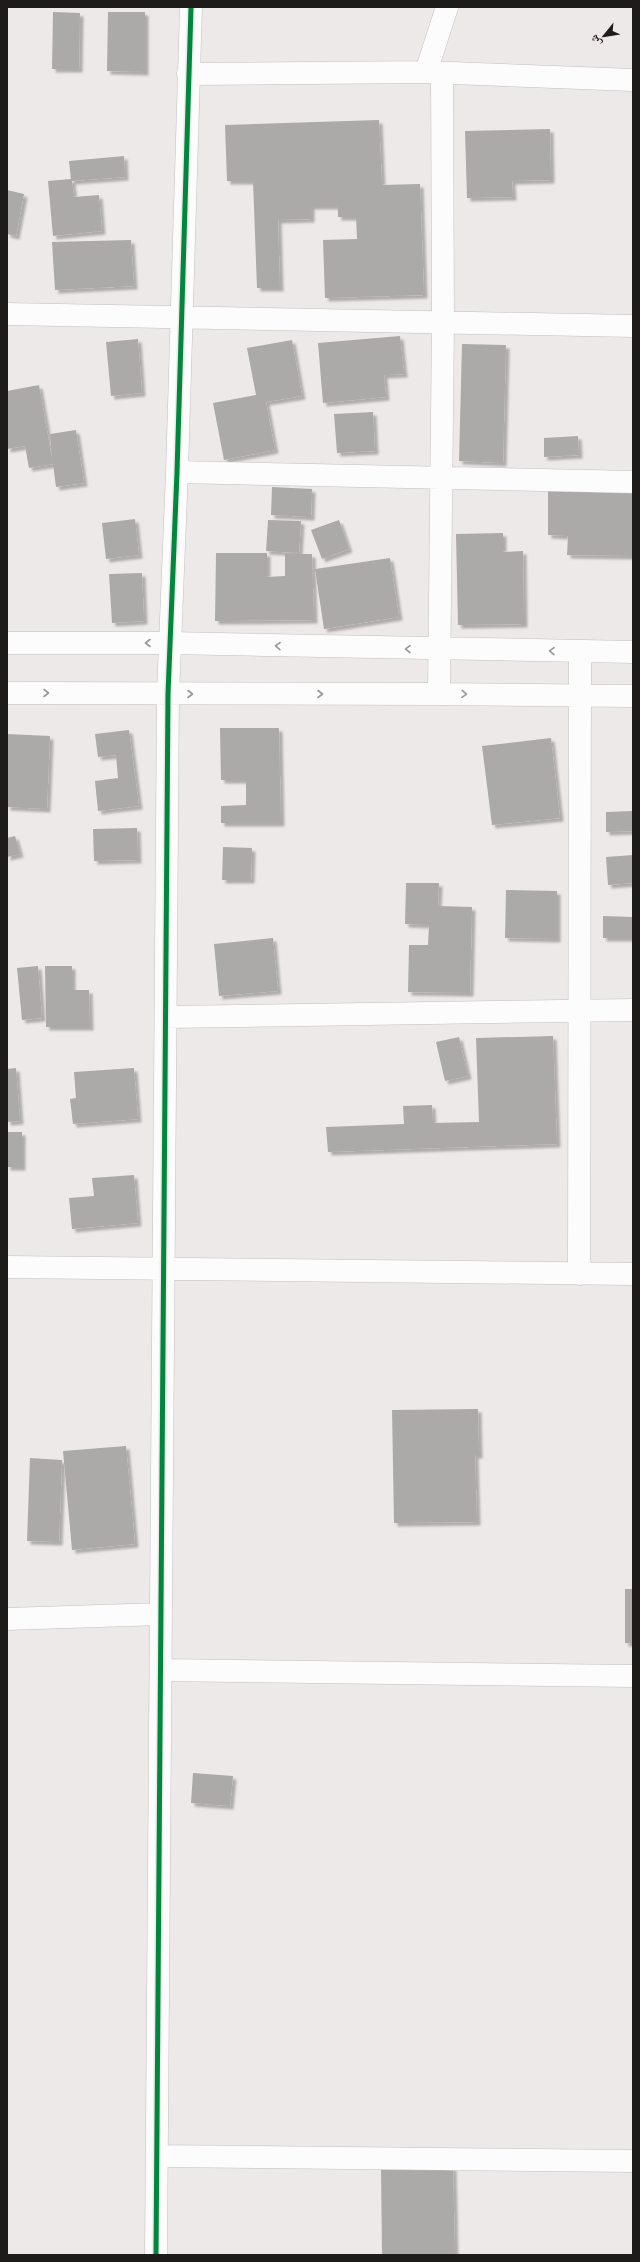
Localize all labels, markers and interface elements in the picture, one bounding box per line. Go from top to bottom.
north arrow [584,16,624,56]
text: ش [587,32,605,49]
one-way arrow [145,639,151,647]
one-way arrow [275,642,281,650]
one-way arrow [405,645,411,653]
one-way arrow [549,647,555,655]
one-way arrow [43,689,49,697]
one-way arrow [187,690,193,698]
one-way arrow [317,690,323,698]
one-way arrow [461,690,467,698]

